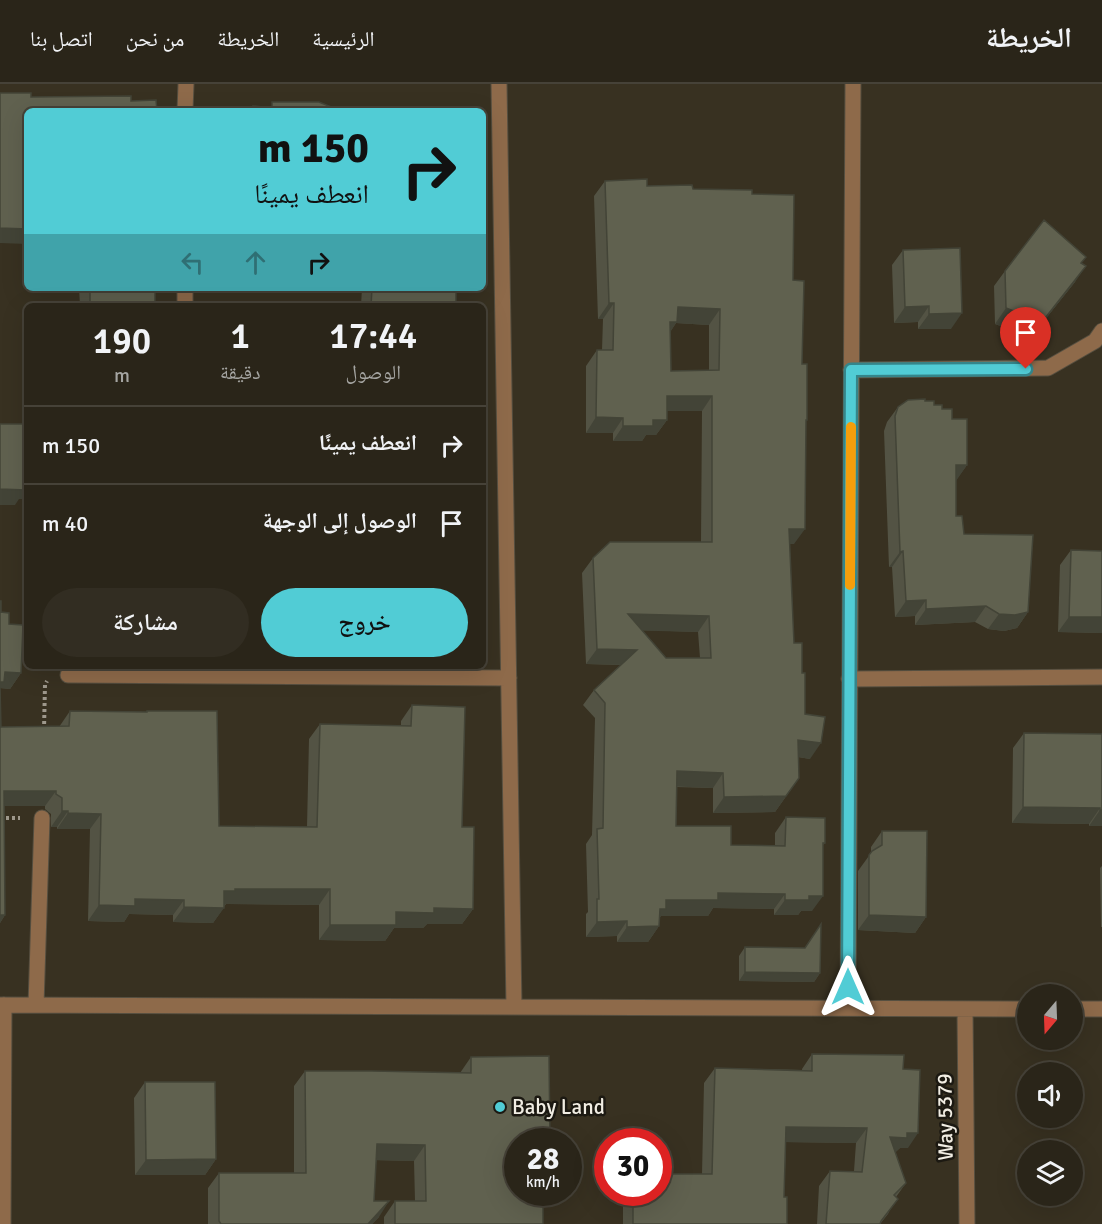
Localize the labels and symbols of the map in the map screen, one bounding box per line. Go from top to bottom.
pin [1000,307,1051,369]
position arrow [816,955,880,1019]
north arrow [1017,984,1083,1050]
street label: Way 5379 [931,1073,959,1161]
place label: Baby Land [512,1094,605,1120]
marker: Baby Land [493,1100,507,1114]
speed limit sign: 30 [594,1128,672,1206]

